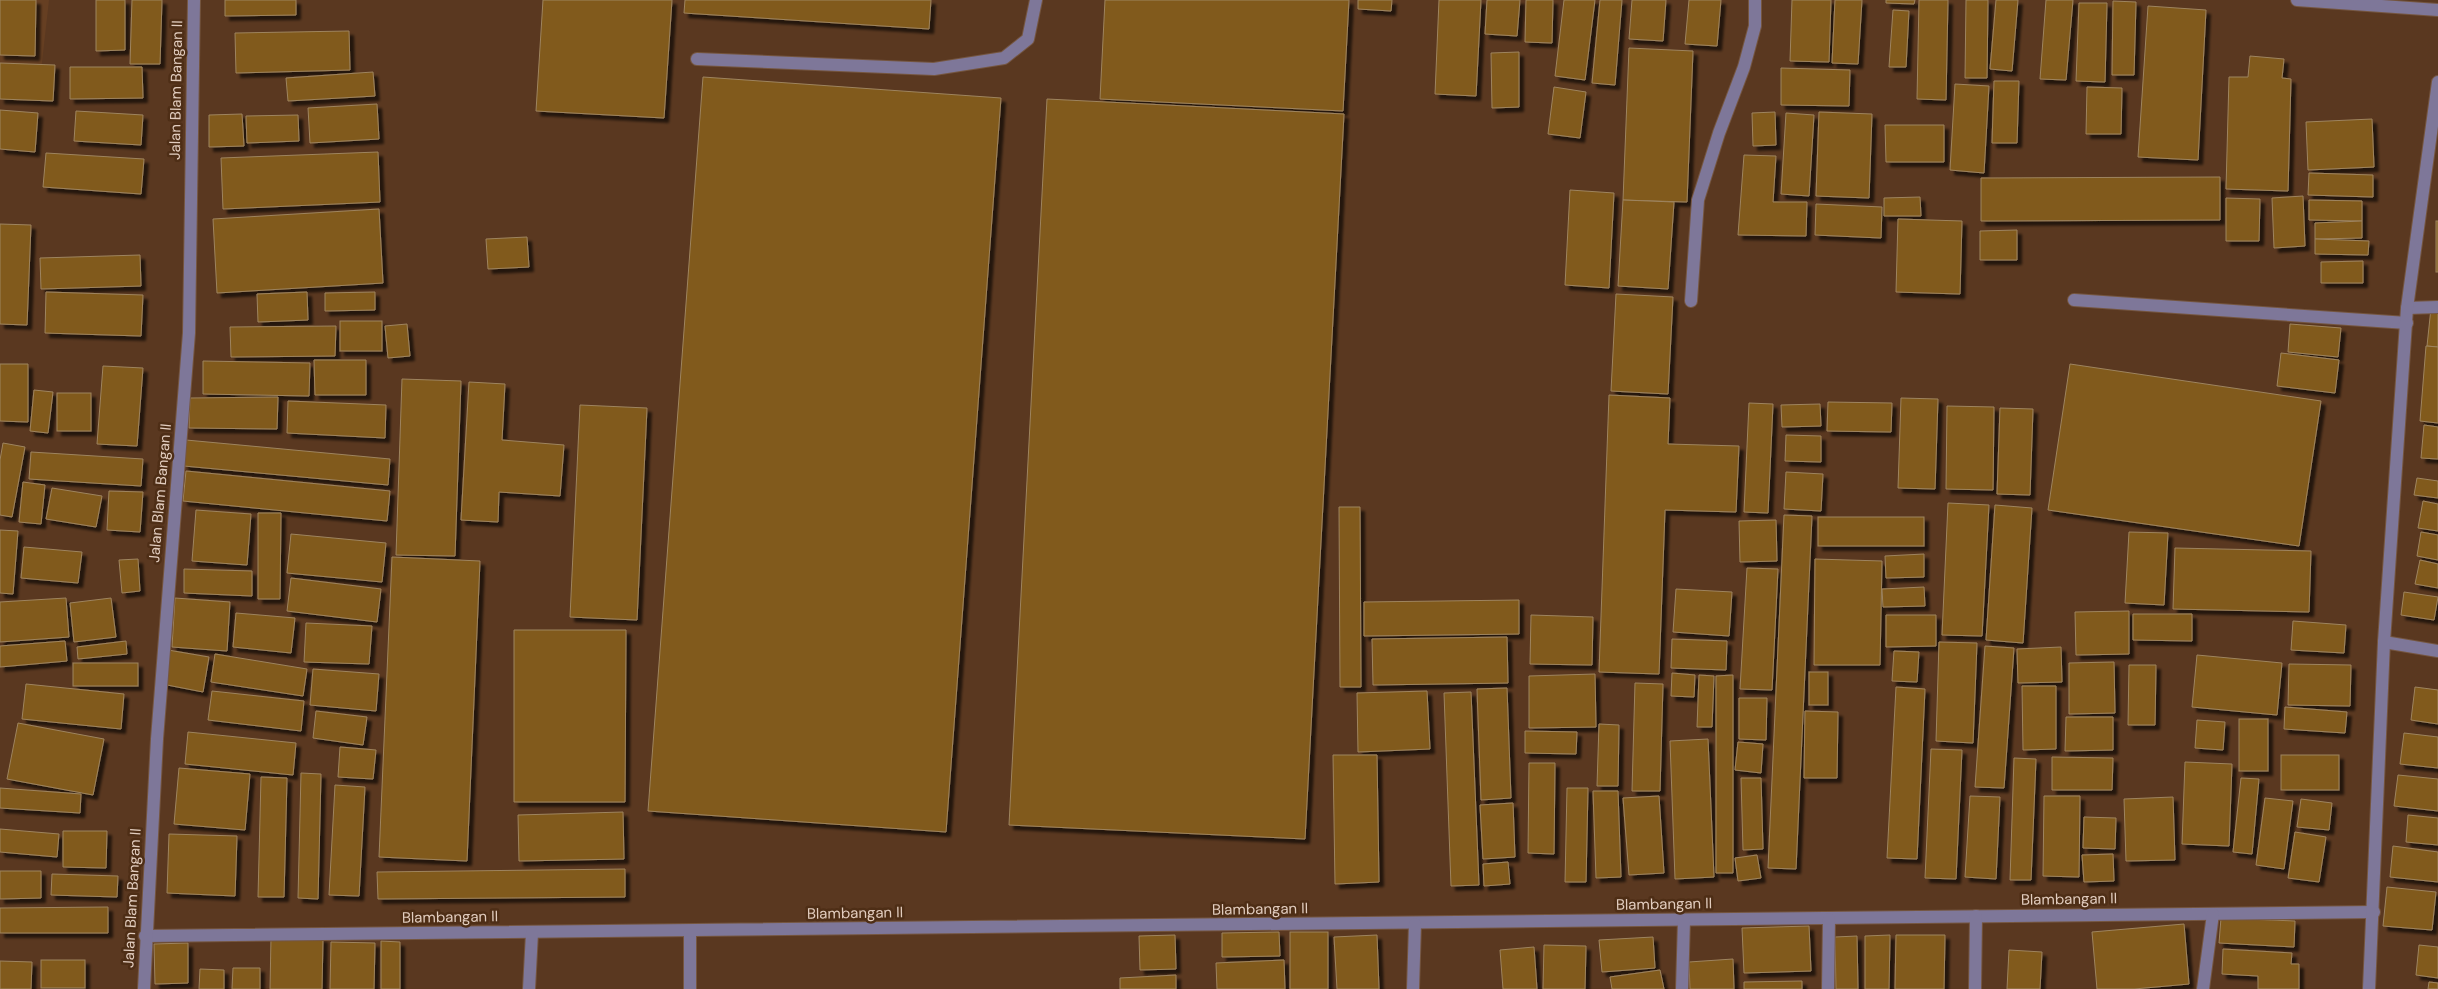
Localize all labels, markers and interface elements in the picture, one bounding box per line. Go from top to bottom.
street label: Jalan Blam Bangan II [165,20,187,160]
street label: Jalan Blam Bangan II [144,423,176,563]
street label: Jalan Blam Bangan II [118,828,146,968]
street label: Blambangan II [2021,888,2117,910]
street label: Blambangan II [1616,893,1712,915]
street label: Blambangan II [1212,898,1308,920]
street label: Blambangan II [807,902,903,924]
street label: Blambangan II [402,906,498,928]

